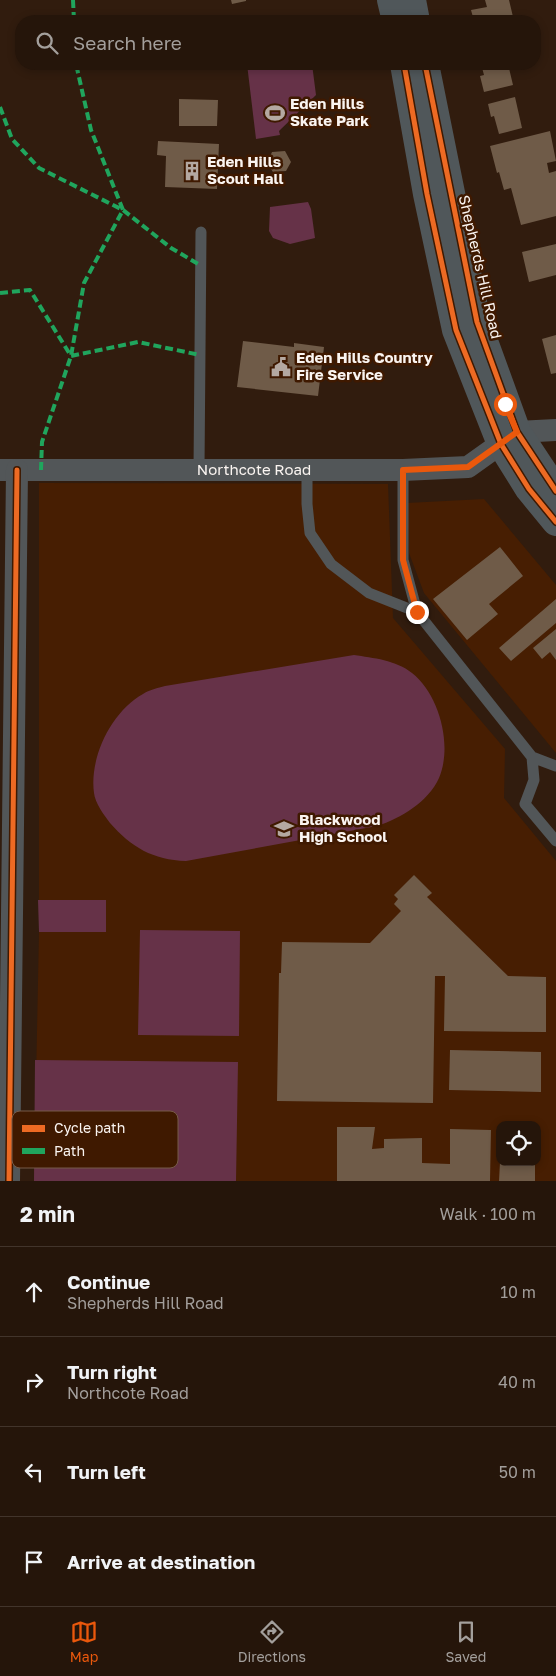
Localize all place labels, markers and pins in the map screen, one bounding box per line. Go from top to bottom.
place label: Eden Hills Skate Park [290,94,369,129]
sports icon: Eden Hills Skate Park [264,102,286,124]
place label: Eden Hills Scout Hall [207,152,284,187]
building icon: Eden Hills Scout Hall [181,160,203,182]
place label: Eden Hills Country Fire Service [296,348,433,383]
public building icon: Eden Hills Country Fire Service [270,356,292,378]
place label: Blackwood High School [299,810,387,845]
school or university icon: Blackwood High School [273,818,295,840]

